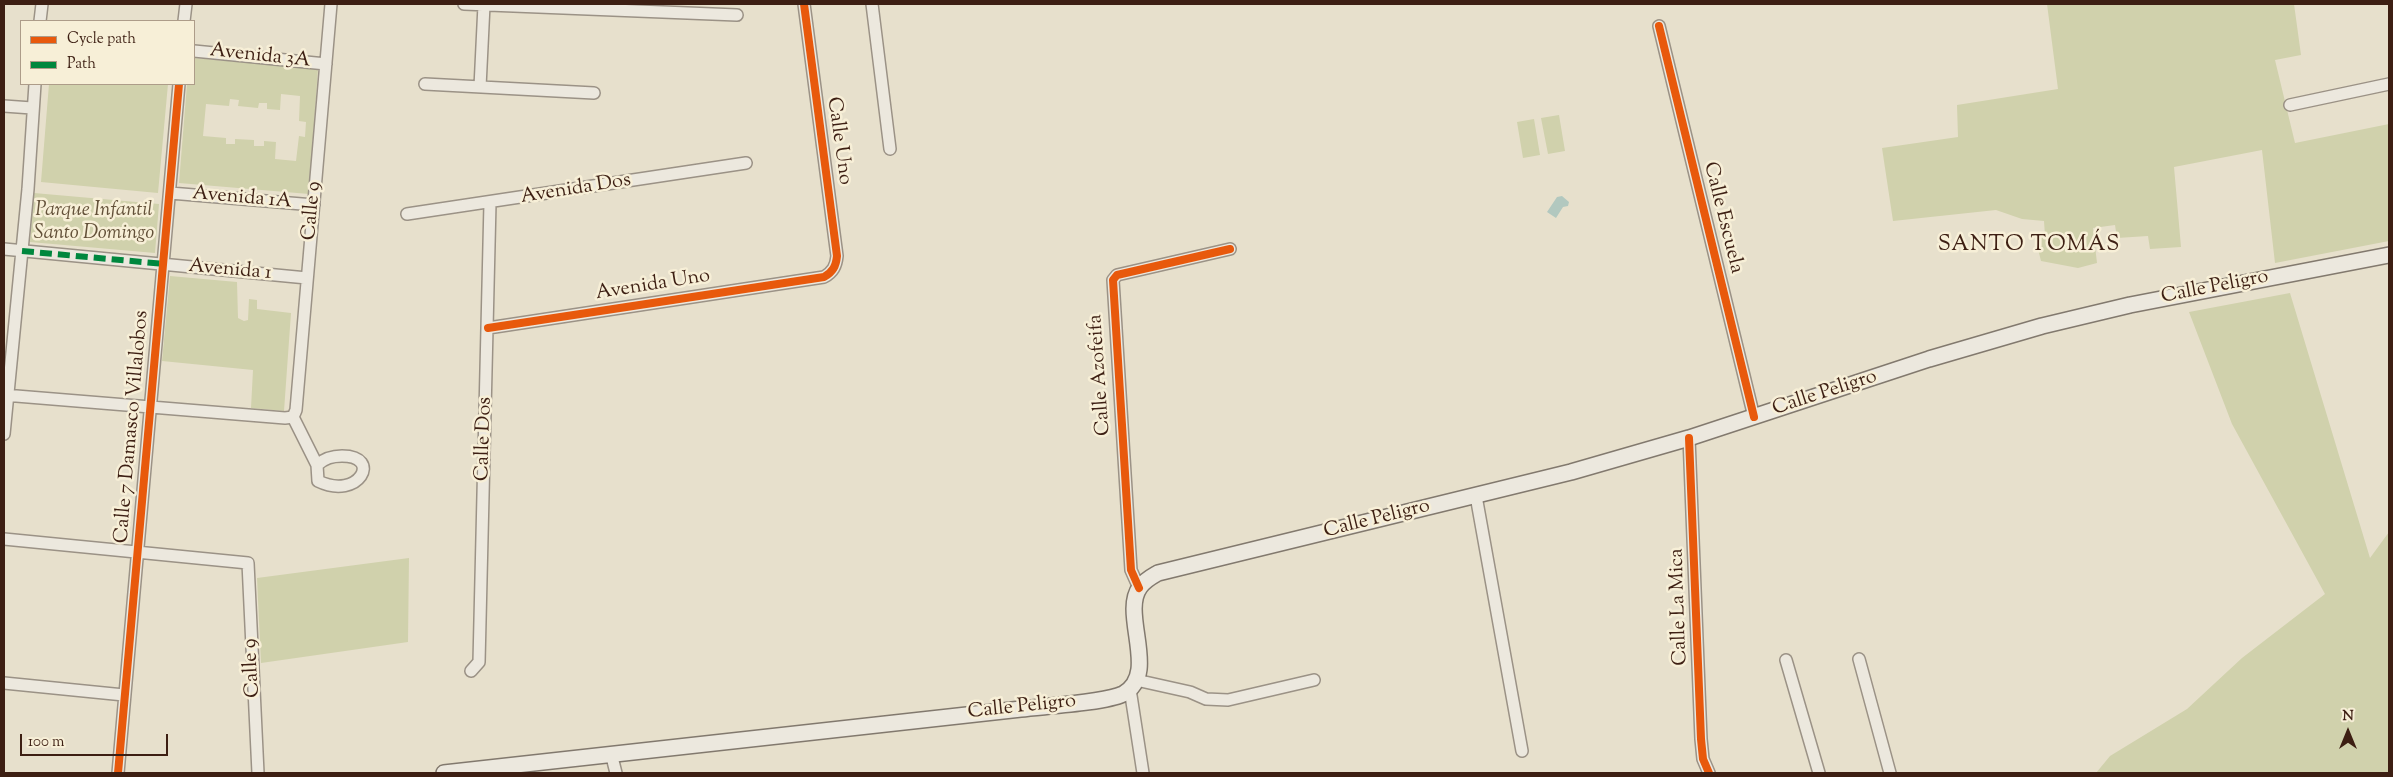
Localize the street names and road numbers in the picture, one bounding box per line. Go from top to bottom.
street label: Avenida 3A [209,40,311,74]
street label: Calle Uno [820,96,856,186]
street label: Calle Escuela [1697,160,1747,276]
street label: Avenida Dos [519,169,633,211]
street label: Calle 9 [298,180,328,242]
street label: Avenida 1A [191,183,293,215]
street label: Avenida 1 [187,255,273,287]
street label: Avenida Uno [594,265,712,307]
street label: Calle Peligro [2159,266,2271,310]
street label: Calle 7 Damasco Villalobos [111,310,155,544]
street label: Calle Azofeifa [1085,313,1117,437]
street label: Calle Peligro [1770,366,1880,422]
street label: Calle Dos [472,396,498,482]
street label: Calle Peligro [1321,495,1433,545]
street label: Calle La Mica [1666,548,1694,666]
street label: Calle 9 [239,638,267,698]
street label: Calle Peligro [967,690,1077,726]

